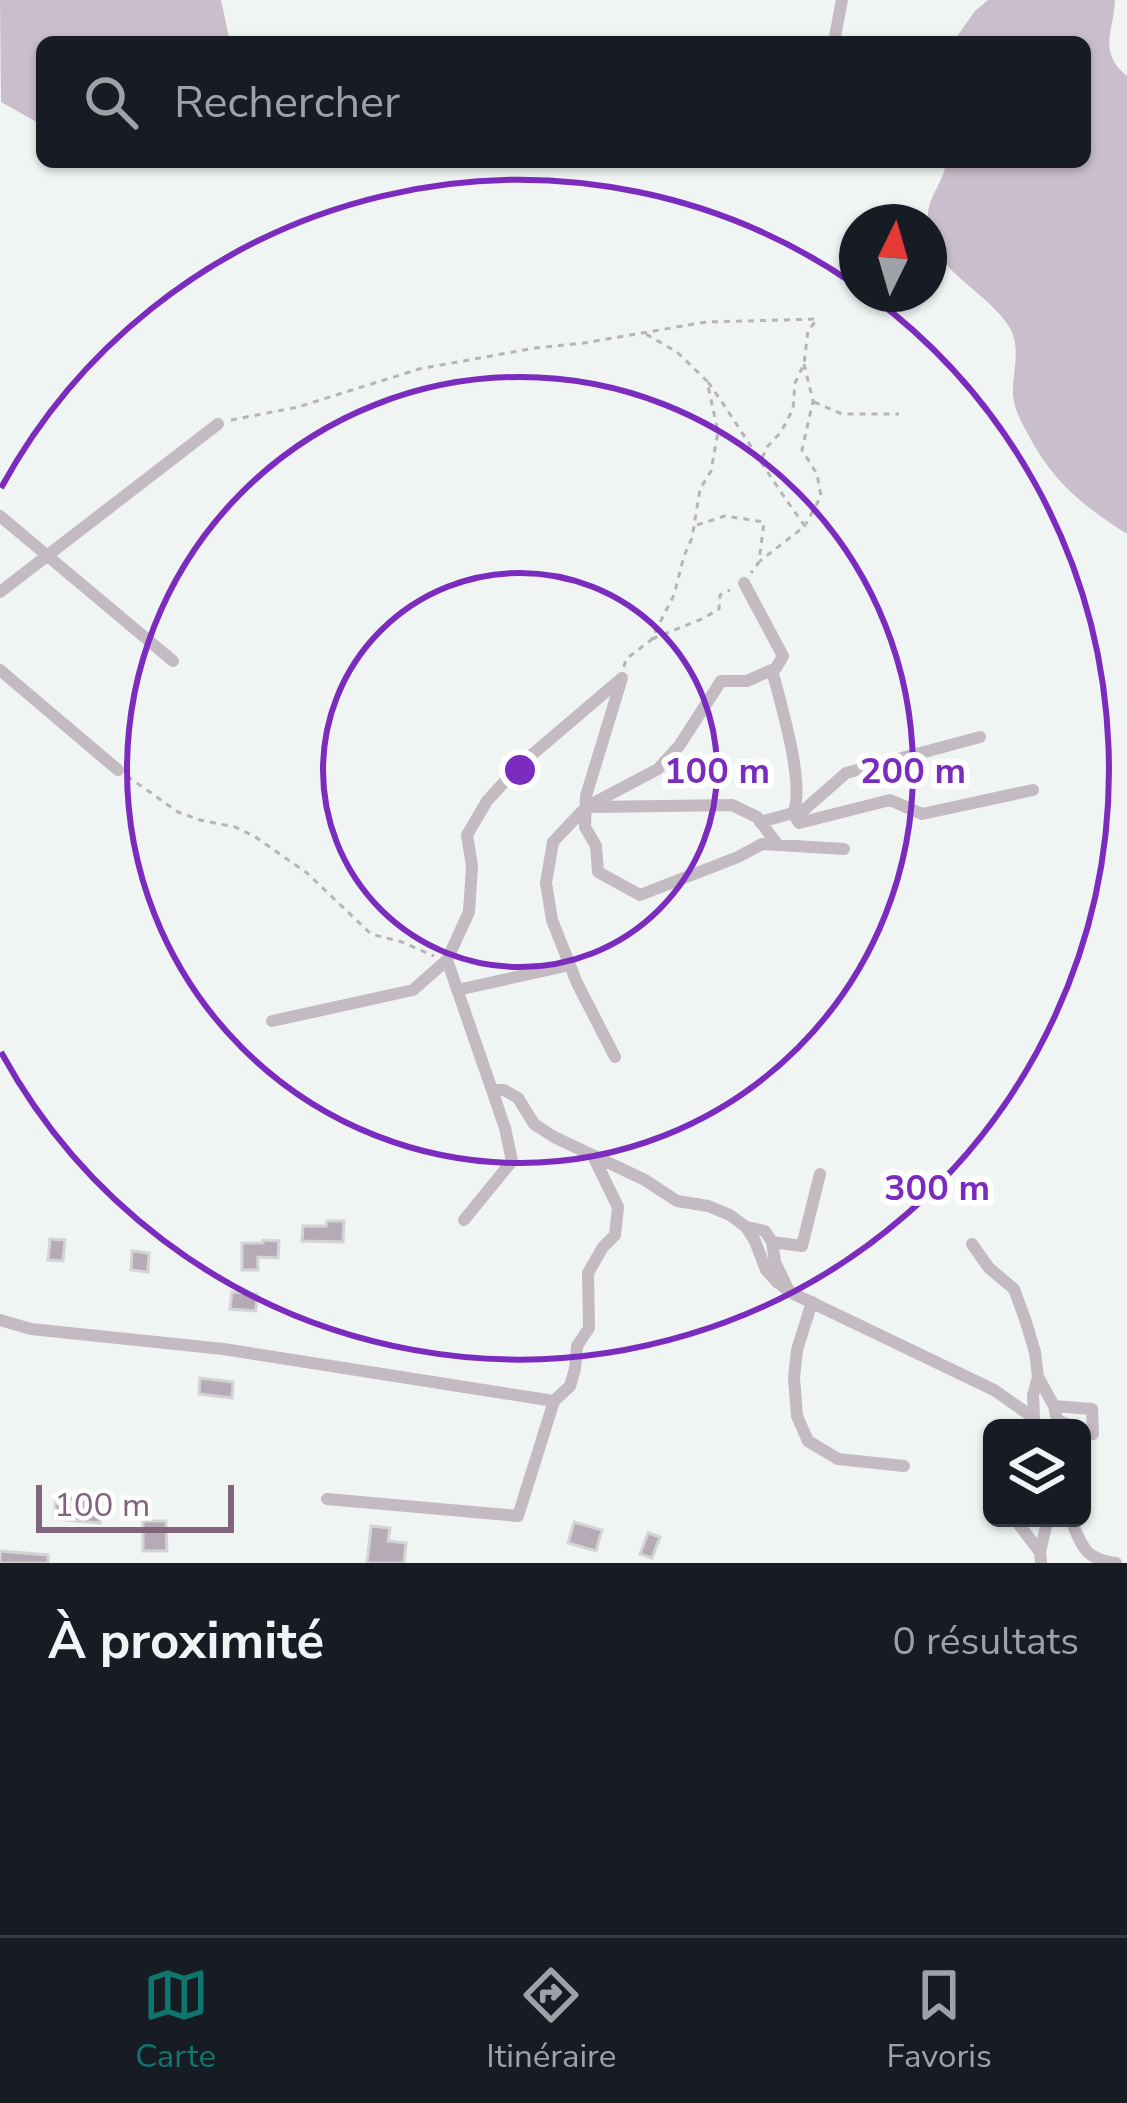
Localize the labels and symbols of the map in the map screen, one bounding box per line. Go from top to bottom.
north arrow [839,204,947,312]
text: 100 m [664,747,770,796]
text: 200 m [860,747,966,796]
centre of rings [499,749,541,791]
text: 300 m [884,1164,990,1213]
scale bar [36,1479,234,1532]

